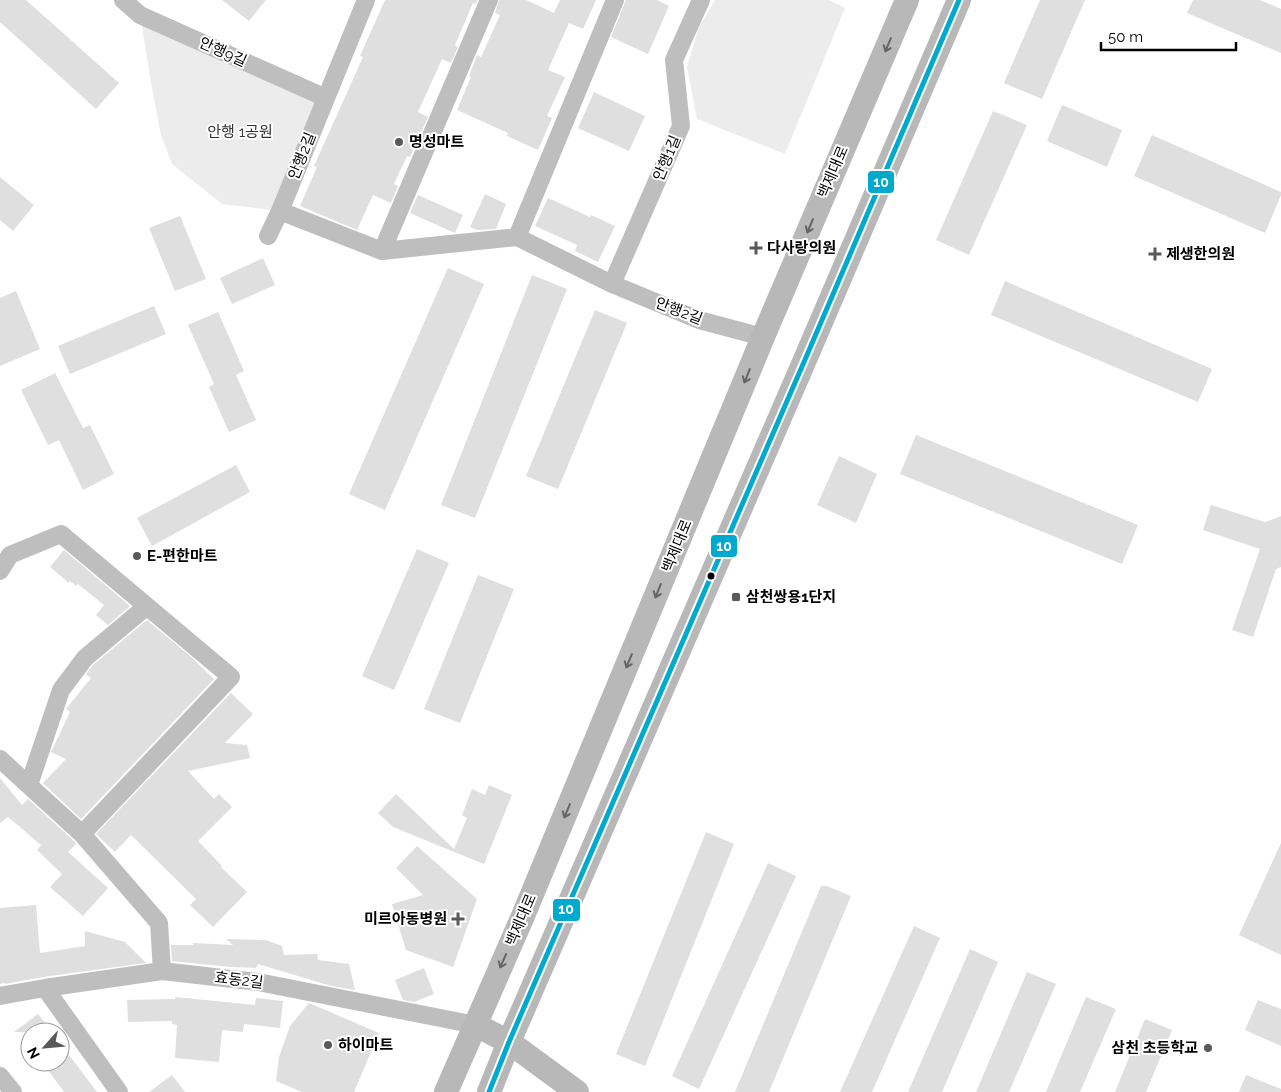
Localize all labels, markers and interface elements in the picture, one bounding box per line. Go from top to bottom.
scale bar [1101,20,1236,52]
text: 50 m [1108,28,1143,46]
street label: 안행9길 [196,34,250,70]
one-way arrow [882,37,892,52]
park label: 안행 1공원 [207,123,273,141]
street label: 안행2길 [284,130,320,182]
street label: 안행1길 [649,132,685,184]
place label: 명성마트 [409,133,464,151]
marker: 명성마트 [393,136,405,148]
street label: 백제대로 [814,143,852,201]
line badge: 10 [867,170,895,194]
text: 10 [873,174,889,190]
one-way arrow [805,218,814,233]
place label: 다사랑의원 [767,239,836,257]
marker: 다사랑의원 [749,241,763,255]
place label: 제생한의원 [1166,245,1235,263]
marker: 제생한의원 [1148,247,1162,261]
street label: 안행2길 [653,294,705,328]
one-way arrow [742,368,751,383]
street label: 백제대로 [658,517,696,575]
line badge: 10 [710,534,738,558]
text: 10 [716,538,732,554]
place label: E-편한마트 [147,547,218,565]
marker: E-편한마트 [131,550,143,562]
unlabelled marker [706,571,716,581]
one-way arrow [653,583,663,598]
place label: 삼천쌍용1단지 [746,588,836,606]
marker: 삼천쌍용1단지 [730,591,742,603]
one-way arrow [624,654,633,669]
one-way arrow [561,804,570,819]
street label: 백제대로 [502,891,540,949]
line badge: 10 [552,898,581,922]
text: 10 [558,901,574,917]
place label: 미르아동병원 [364,910,447,928]
marker: 미르아동병원 [451,912,465,926]
one-way arrow [498,953,508,968]
street label: 효동2길 [213,968,265,992]
north arrow [20,1022,70,1072]
place label: 하이마트 [338,1036,393,1054]
marker: 하이마트 [322,1039,334,1051]
place label: 삼천 초등학교 [1112,1039,1198,1057]
marker: 삼천 초등학교 [1202,1042,1214,1054]
text: N [24,1045,43,1061]

